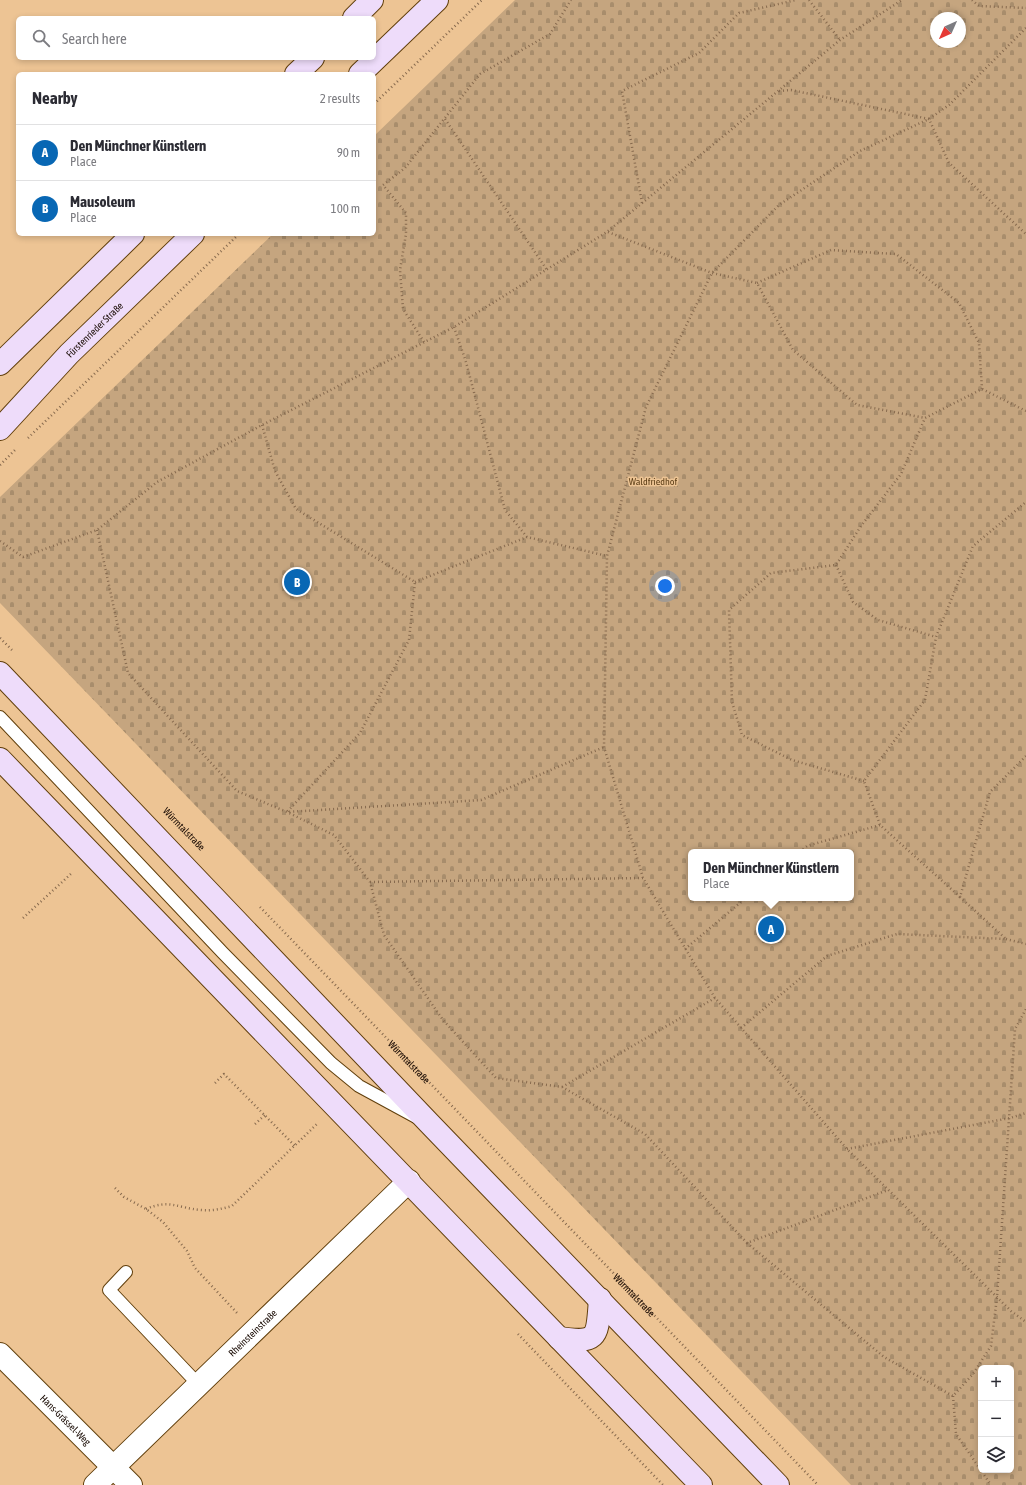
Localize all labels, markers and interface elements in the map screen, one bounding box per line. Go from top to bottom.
north arrow [930,12,966,48]
search box [16,16,376,60]
icon: search [30,27,52,49]
text: Search here [62,30,127,47]
text: Nearby [32,88,78,108]
text: 2 results [320,91,360,106]
text: Den Münchner Künstlern [70,137,206,154]
text: A [42,145,48,160]
text: 90 m [337,145,360,160]
text: Place [70,154,97,169]
text: Mausoleum [70,193,135,210]
text: B [42,201,48,216]
text: 100 m [331,201,360,216]
text: Place [70,210,97,225]
street label: Fürstenrieder Straße [63,299,125,359]
park label: Waldfriedhof [629,476,677,487]
pin: B [284,567,310,597]
your location [655,576,675,596]
street label: Würmtalstraße [161,805,207,853]
popup [688,849,854,901]
text: Den Münchner Künstlern [703,859,839,876]
text: Place [703,876,729,891]
pin: A [758,914,784,944]
street label: Würmtalstraße [386,1038,433,1086]
street label: Würmtalstraße [611,1271,658,1319]
street label: Rheinsteinstraße [226,1307,279,1358]
map controls [978,1365,1014,1473]
button: + [978,1365,1014,1401]
street label: Hans-Grässel-Weg [38,1392,94,1448]
button: − [978,1401,1014,1437]
button: layers [978,1437,1014,1473]

